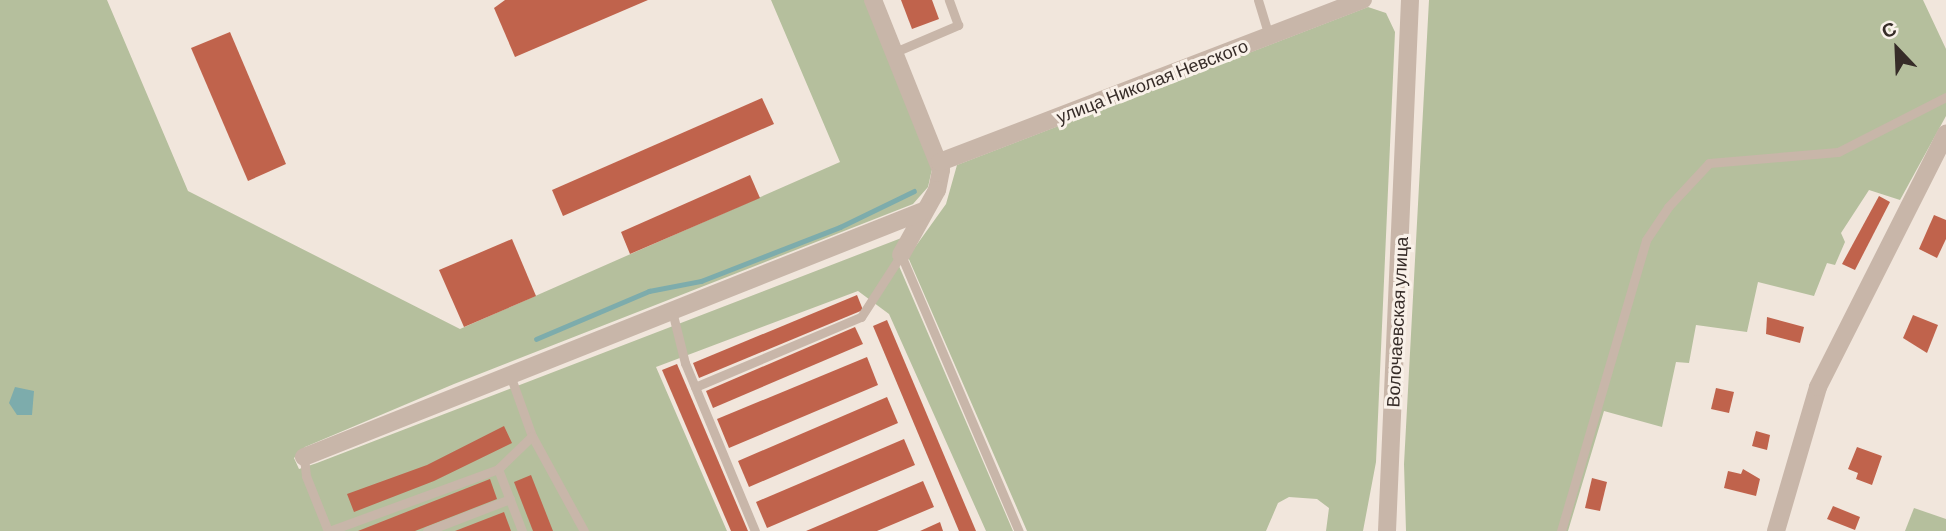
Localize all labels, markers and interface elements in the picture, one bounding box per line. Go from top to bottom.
north arrow [1862,14,1932,84]
text: С [1878,16,1899,42]
street label: улица Николая Невского [1053,34,1251,128]
street label: Волочаевская улица [1382,236,1412,408]

